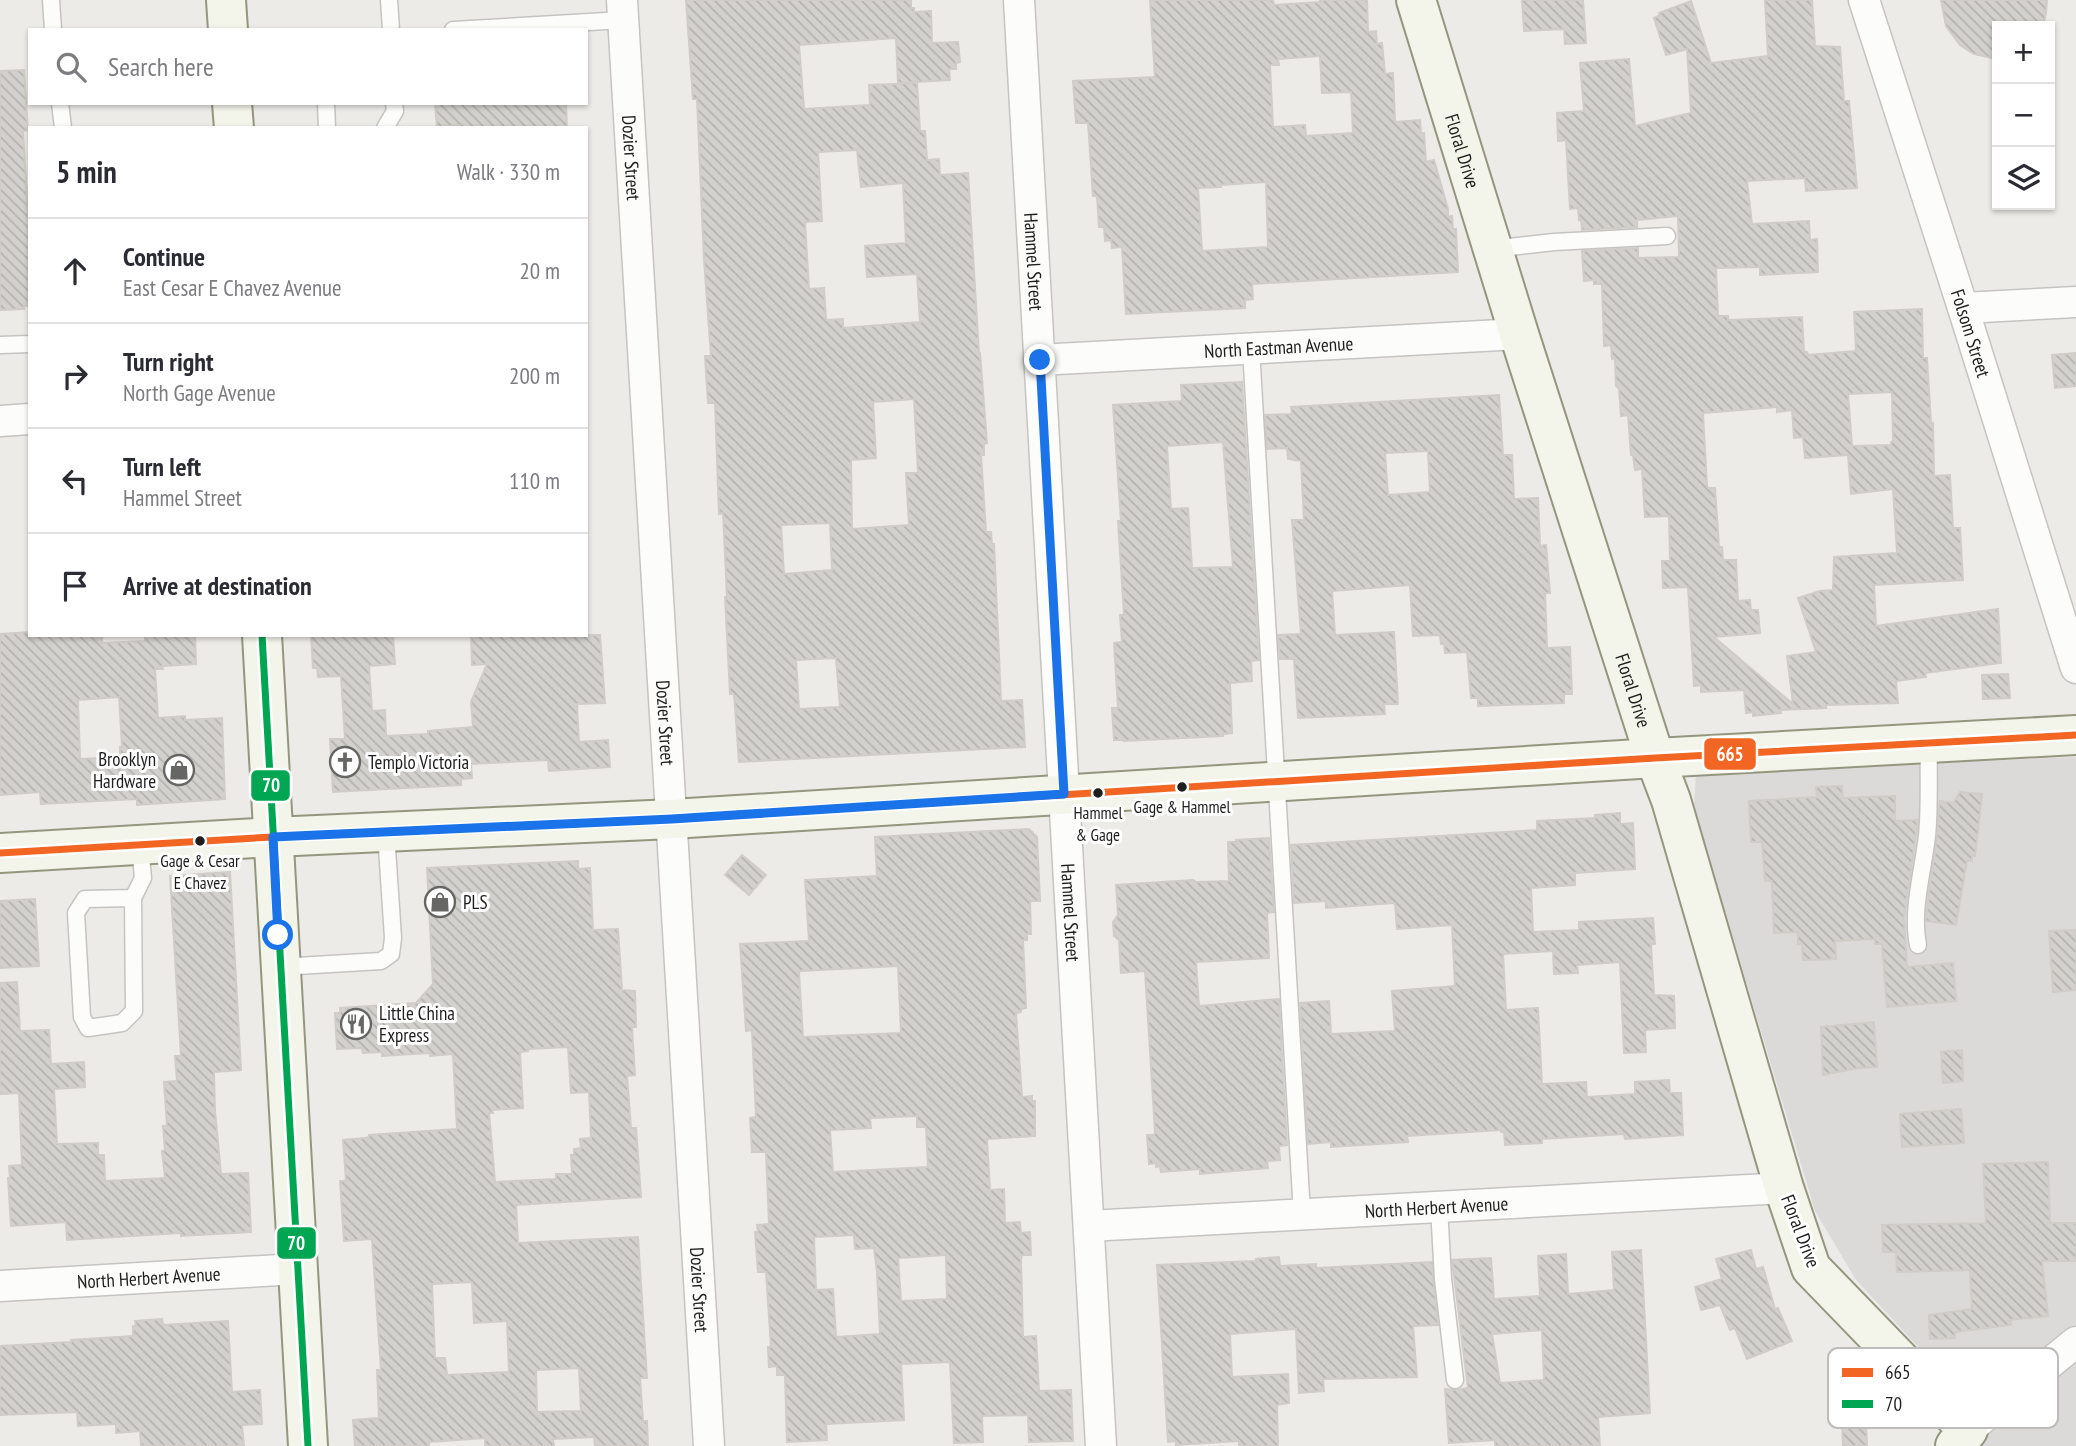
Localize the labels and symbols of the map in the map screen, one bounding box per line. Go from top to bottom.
street label: Floral Drive [1440,111,1485,191]
street label: Dozier Street [617,114,646,202]
street label: Hammel Street [1019,212,1049,312]
street label: Folsom Street [1946,286,1996,381]
street label: North Eastman Avenue [1204,331,1354,363]
route end [1024,344,1055,375]
street label: Floral Drive [1610,651,1657,731]
street label: Dozier Street [651,679,680,767]
line badge: 665 [1703,737,1757,771]
text: 665 [1716,742,1744,766]
church icon: Templo Victoria [328,745,362,779]
place label: Brooklyn Hardware [93,747,156,793]
place label: Templo Victoria [368,750,469,774]
shop icon: Brooklyn Hardware [162,753,196,787]
line badge: 70 [250,769,291,802]
text: 70 [262,773,280,797]
marker: Gage & Hammel [1175,780,1189,794]
marker: Hammel & Gage [1091,786,1105,800]
place label: Gage & Hammel [1134,796,1230,818]
place label: Hammel & Gage [1073,802,1123,846]
marker: Gage & Cesar E Chavez [193,834,207,848]
place label: Gage & Cesar E Chavez [160,850,240,894]
street label: Hammel Street [1056,863,1086,963]
shop icon: PLS [423,885,457,919]
place label: PLS [463,890,488,914]
route start [262,919,293,950]
place label: Little China Express [379,1001,455,1047]
restaurant icon: Little China Express [339,1007,373,1041]
street label: North Herbert Avenue [1364,1191,1509,1223]
street label: Floral Drive [1776,1191,1826,1271]
line badge: 70 [276,1226,317,1260]
text: 70 [287,1231,305,1255]
street label: Dozier Street [685,1246,714,1334]
street label: North Herbert Avenue [76,1261,221,1294]
legend [1828,1348,2058,1428]
text: 665 [1885,1360,1911,1384]
text: 70 [1885,1392,1902,1416]

